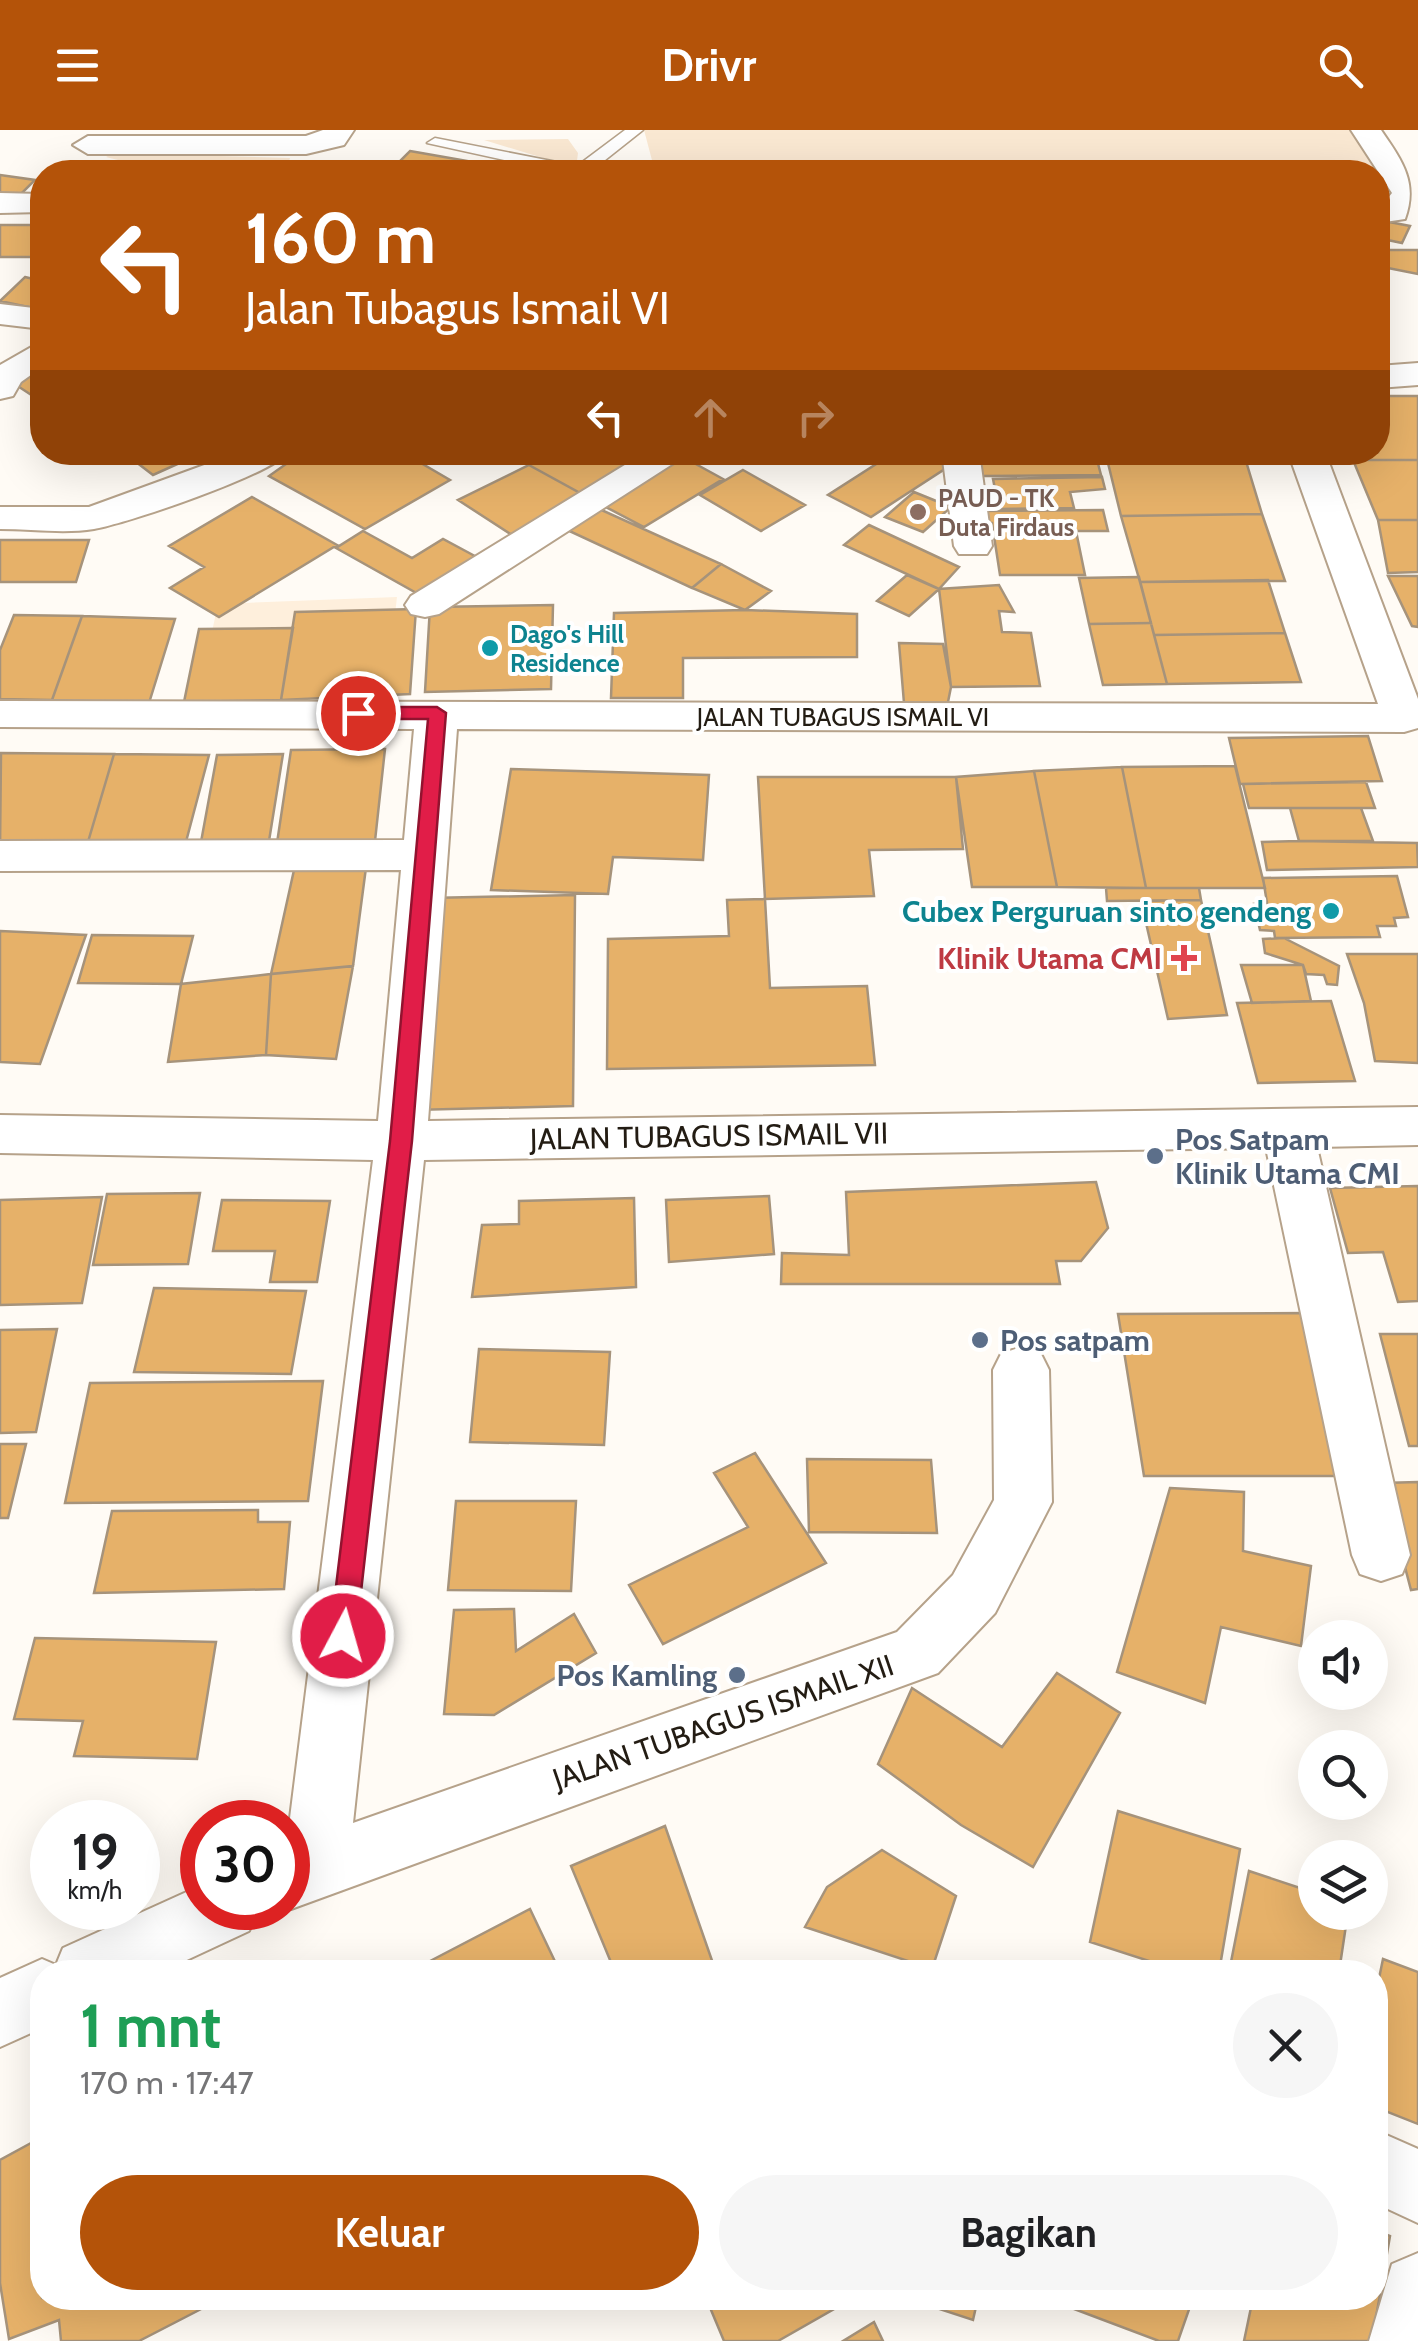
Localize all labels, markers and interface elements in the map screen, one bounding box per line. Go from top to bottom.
icon: menu [50,38,105,93]
text: Drivr [662,38,756,92]
icon: search [1313,38,1368,93]
text: 160 m [245,195,436,281]
icon: left [80,200,210,330]
text: Jalan Tubagus Ismail VI [245,281,670,335]
icon: left [578,390,633,445]
icon: ahead [683,390,738,445]
icon: right [788,390,843,445]
place label: PAUD - TK Duta Firdaus [938,483,1074,542]
marker: PAUD - TK Duta Firdaus [907,501,929,523]
place label: Dago's Hill Residence [510,619,625,678]
marker: Dago's Hill Residence [479,637,501,659]
pin [316,671,401,756]
icon: arrive [331,686,386,741]
street label: JALAN TUBAGUS ISMAIL VI [696,702,989,732]
place label: Cubex Perguruan sinto gendeng [902,893,1311,930]
marker: Cubex Perguruan sinto gendeng [1320,900,1342,922]
place label: Klinik Utama CMI [937,940,1162,977]
marker: Klinik Utama CMI [1171,945,1197,971]
street label: JALAN TUBAGUS ISMAIL VII [528,1114,889,1158]
place label: Pos Satpam Klinik Utama CMI [1175,1121,1400,1192]
marker: Pos Satpam Klinik Utama CMI [1144,1145,1166,1167]
place label: Pos satpam [1000,1322,1150,1359]
marker: Pos satpam [969,1329,991,1351]
position arrow [291,1584,395,1688]
map controls [1298,1620,1388,1930]
button: sound [1298,1620,1388,1710]
street label: JALAN TUBAGUS ISMAIL XII [547,1646,898,1798]
place label: Pos Kamling [557,1657,717,1694]
marker: Pos Kamling [726,1664,748,1686]
button: search [1298,1730,1388,1820]
speed limit sign: 30 [180,1800,310,1930]
text: 19 [72,1822,118,1883]
button: layers [1298,1840,1388,1930]
text: km/h [68,1875,122,1905]
text: 1 mnt [80,1989,221,2062]
button: close [1233,1993,1338,2098]
text: 170 m · 17:47 [80,2063,254,2102]
button: Keluar [80,2175,699,2290]
button: Bagikan [719,2175,1338,2290]

